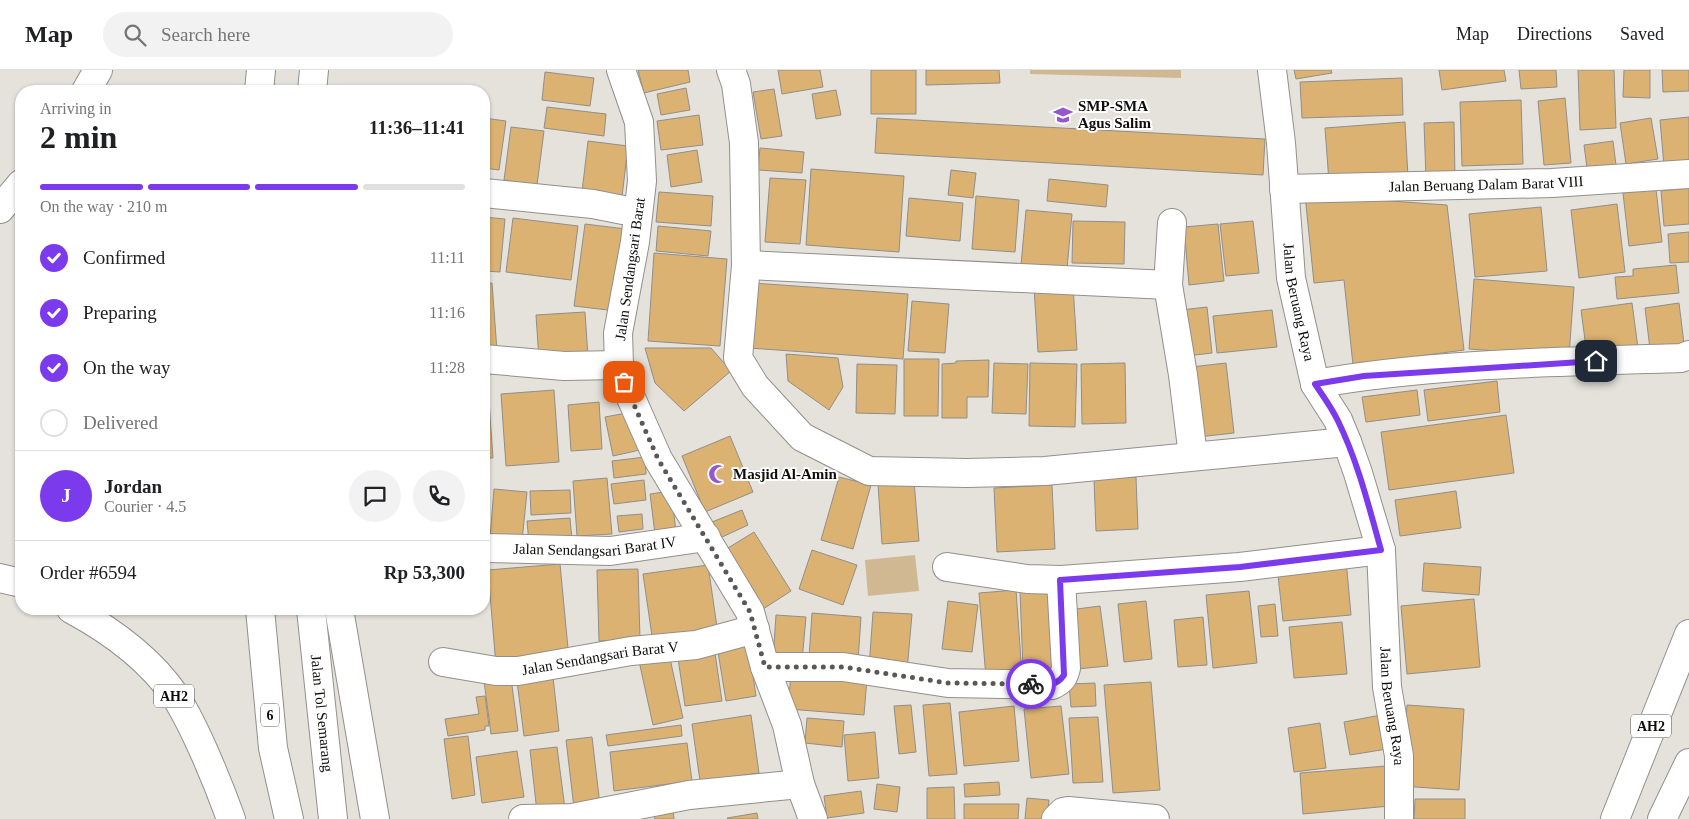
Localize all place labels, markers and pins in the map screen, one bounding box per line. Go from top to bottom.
place label: SMP-SMA Agus Salim [1078,98,1151,131]
school or university icon: SMP-SMA Agus Salim [1052,104,1074,126]
pin [1575,340,1617,382]
pin [603,361,645,403]
mosque icon: Masjid Al-Amin [707,463,729,485]
place label: Masjid Al-Amin [733,466,837,482]

